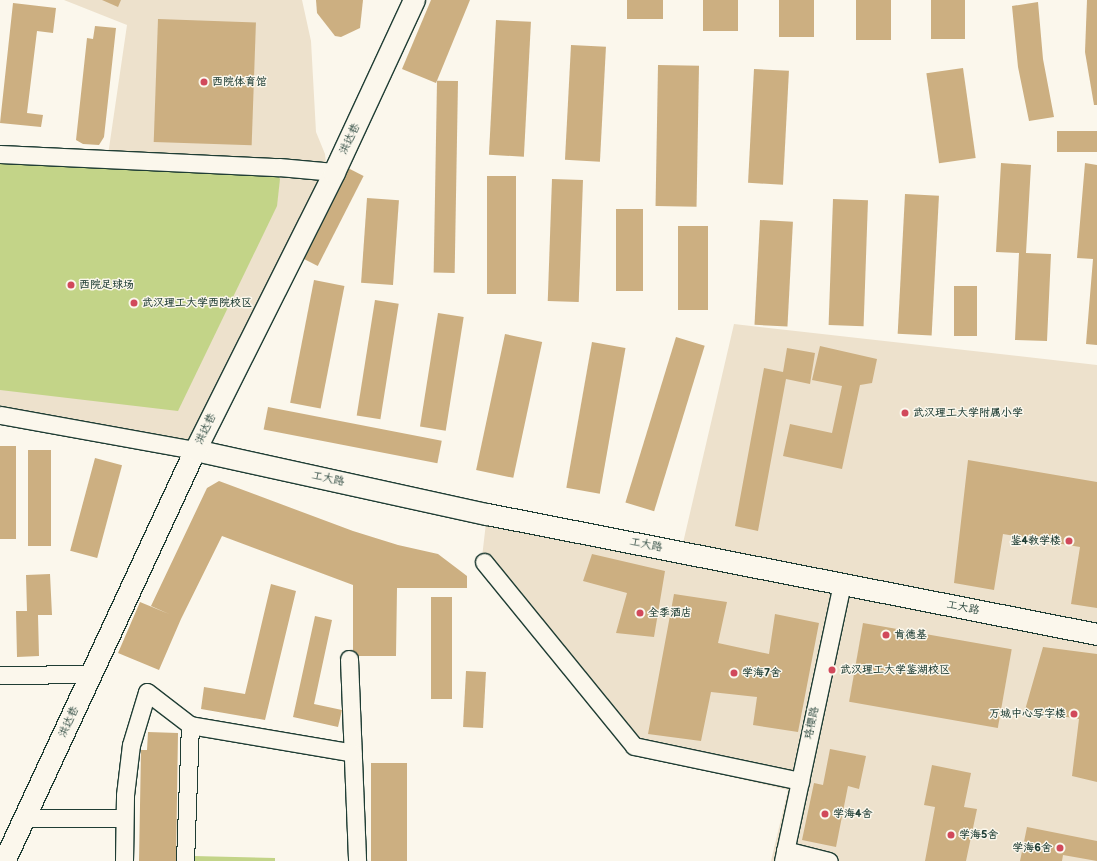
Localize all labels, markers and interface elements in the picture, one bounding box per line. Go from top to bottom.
place label: 西院体育馆 [212,75,267,89]
marker: 西院体育馆 [199,77,209,87]
street label: 洪达巷 [337,121,363,157]
place label: 西院足球场 [79,278,134,292]
marker: 西院足球场 [66,280,76,290]
place label: 武汉理工大学西院校区 [142,296,252,310]
marker: 武汉理工大学西院校区 [129,298,139,308]
place label: 武汉理工大学附属小学 [913,406,1023,420]
marker: 武汉理工大学附属小学 [900,408,910,418]
street label: 洪达巷 [193,411,219,447]
street label: 工大路 [310,469,346,489]
place label: 鉴4教学楼 [1011,534,1061,548]
street label: 工大路 [629,535,663,555]
marker: 鉴4教学楼 [1064,536,1074,546]
street label: 工大路 [946,598,980,618]
place label: 全季酒店 [648,606,692,620]
marker: 全季酒店 [635,608,645,618]
place label: 肯德基 [894,628,927,642]
marker: 肯德基 [881,630,891,640]
place label: 武汉理工大学鉴湖校区 [840,663,950,677]
marker: 武汉理工大学鉴湖校区 [827,665,837,675]
place label: 学海7舍 [742,666,781,680]
marker: 学海7舍 [729,668,739,678]
street label: 洪达巷 [56,704,82,740]
street label: 珞樱路 [802,705,822,741]
place label: 万城中心写字楼 [989,707,1066,721]
marker: 万城中心写字楼 [1069,709,1079,719]
place label: 学海4舍 [833,807,872,821]
marker: 学海4舍 [820,809,830,819]
place label: 学海5舍 [959,828,998,842]
marker: 学海5舍 [946,830,956,840]
place label: 学海6舍 [1012,841,1052,855]
marker: 学海6舍 [1055,843,1065,853]

